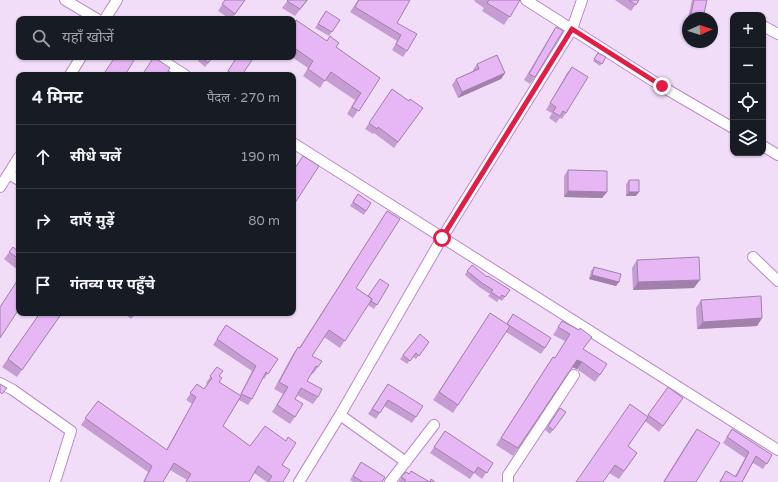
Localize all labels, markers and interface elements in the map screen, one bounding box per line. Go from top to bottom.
north arrow [682,12,718,48]
map controls [730,12,766,156]
button: + [730,12,766,48]
search box [16,16,296,60]
icon: search [30,27,52,49]
text: यहाँ खोजें [62,28,114,46]
button: − [730,48,766,84]
route end [653,77,671,95]
button: locate [730,84,766,120]
text: 4 मिनट [32,87,83,108]
text: पैदल · 270 m [207,90,280,106]
button: layers [730,120,766,156]
icon: ahead [32,146,54,168]
text: सीधे चलें [70,147,121,165]
text: 190 m [240,149,280,165]
icon: right [32,210,54,232]
text: दाएँ मुड़ें [70,211,114,229]
text: 80 m [248,213,280,229]
route start [433,229,451,247]
icon: arrive [32,274,54,296]
text: गंतव्य पर पहुँचे [70,275,155,293]

